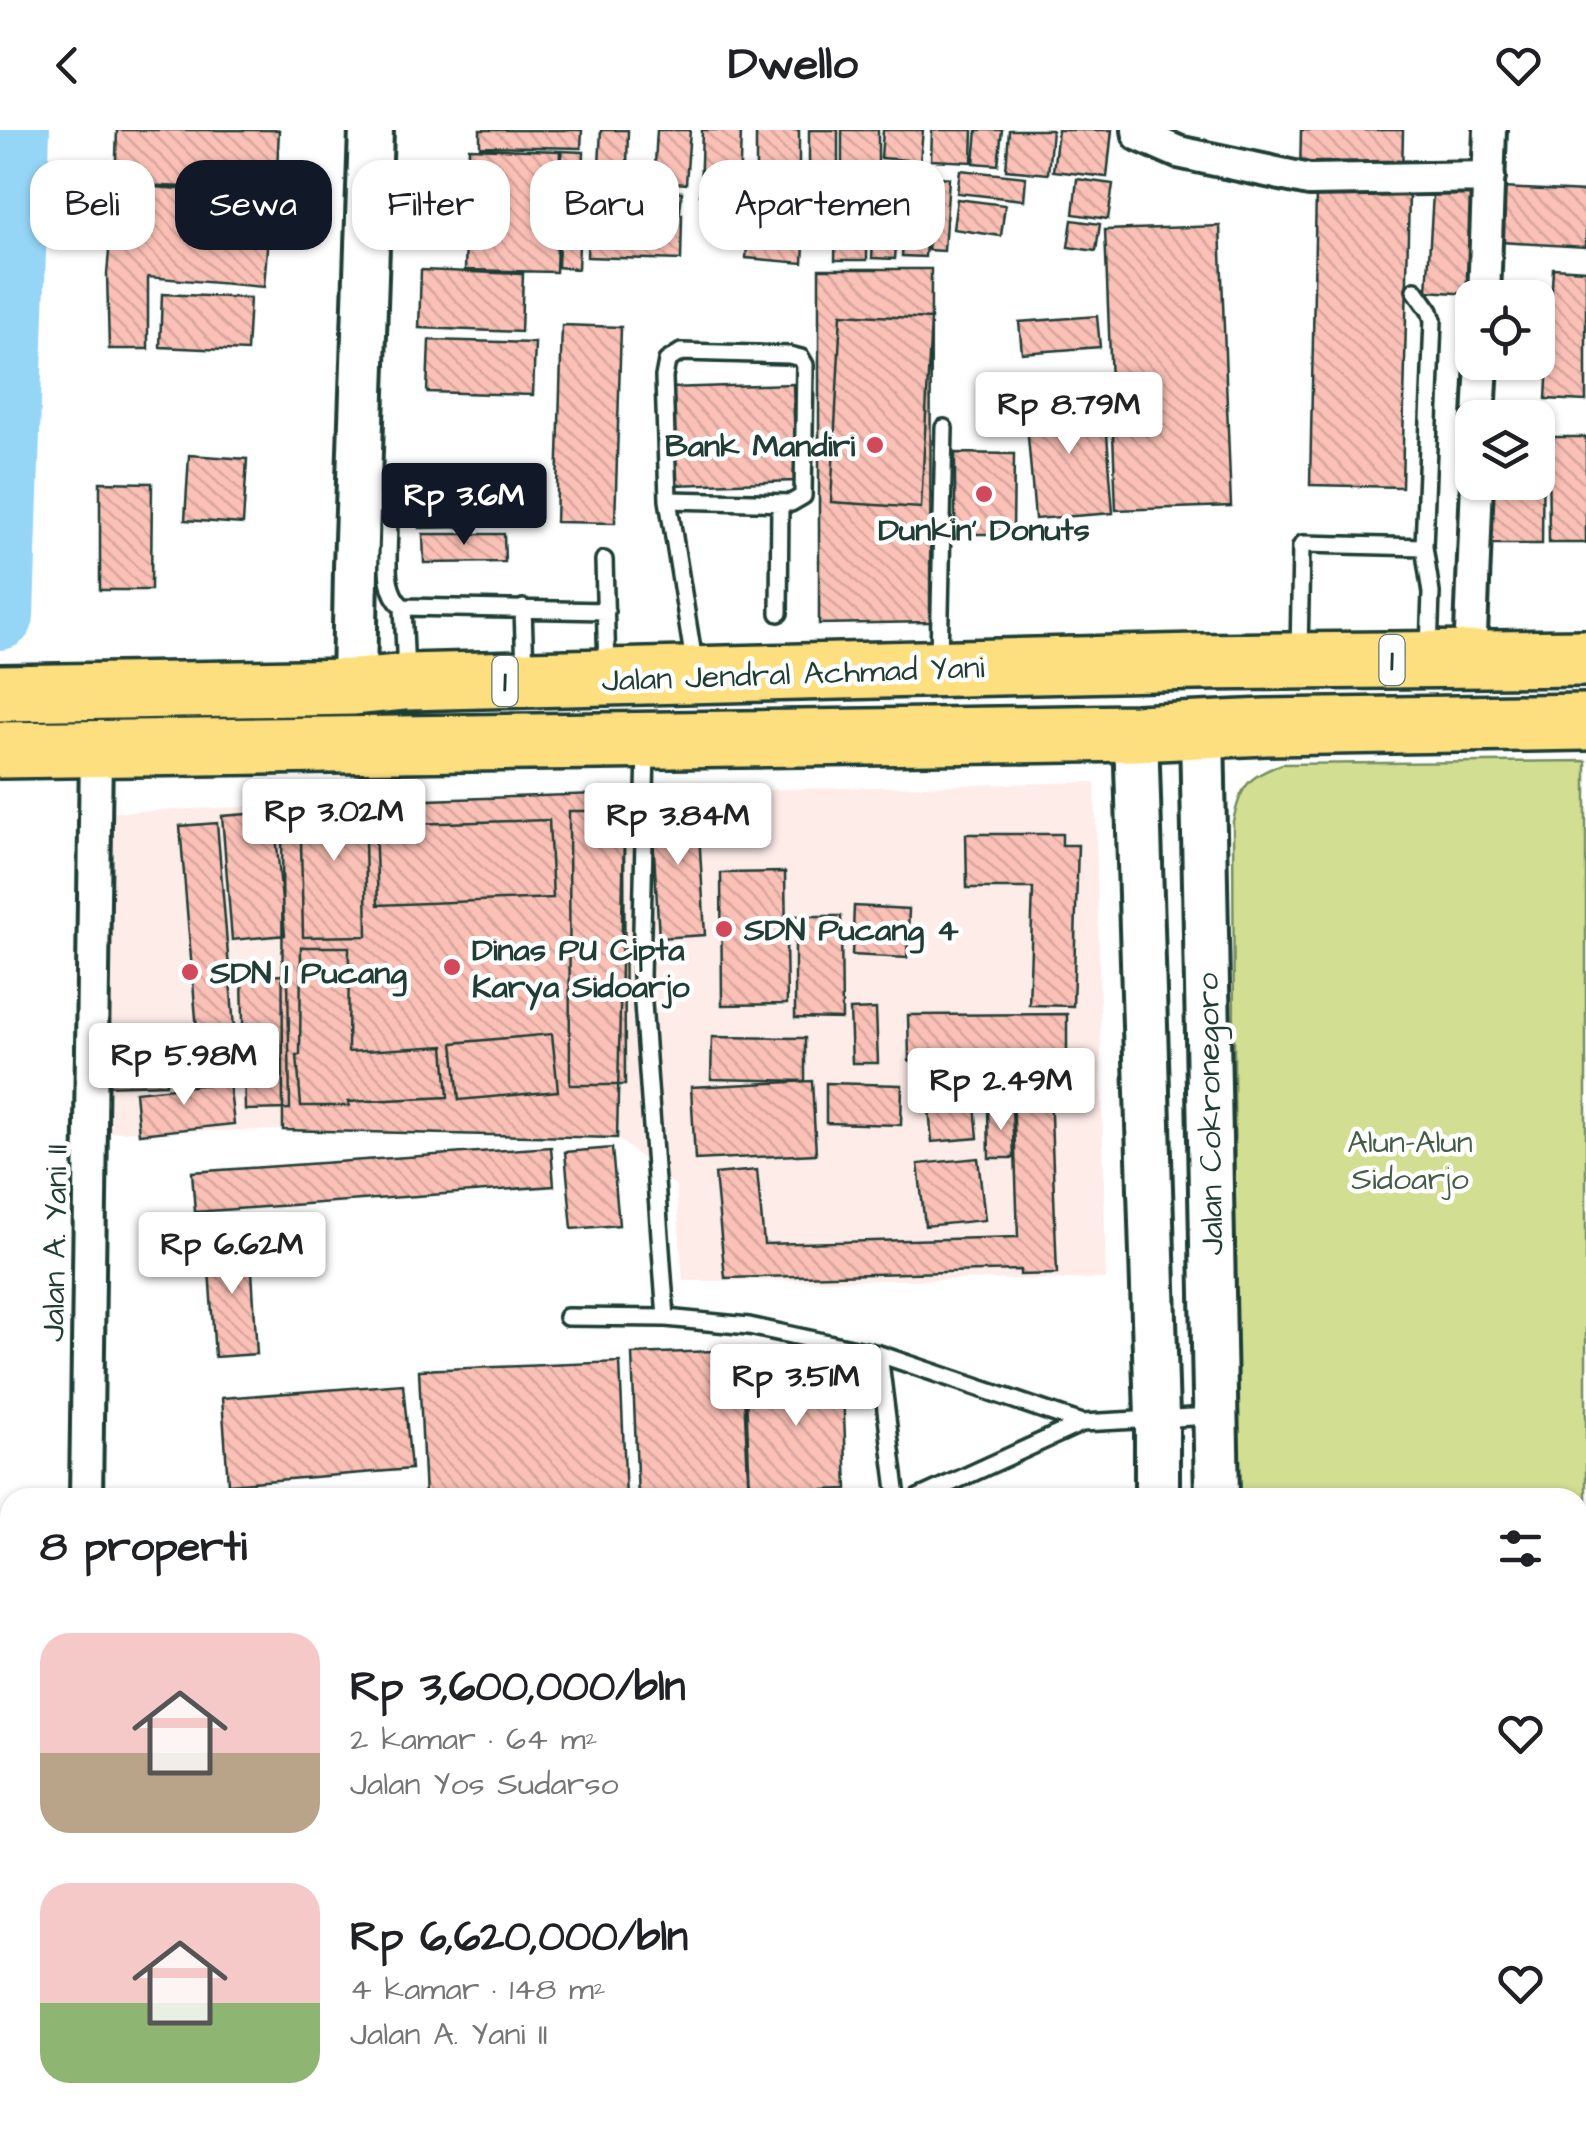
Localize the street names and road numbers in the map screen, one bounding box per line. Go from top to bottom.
road number: 1 [1380,635,1404,685]
street label: Jalan Jendral Achmad Yani [601,645,985,704]
road number: 1 [492,656,518,706]
street label: Jalan Cokronegoro [1186,972,1235,1256]
street label: Jalan A. Yani II [31,1144,80,1342]

